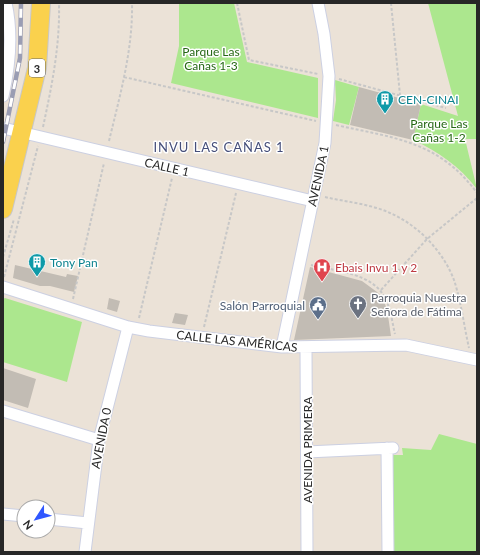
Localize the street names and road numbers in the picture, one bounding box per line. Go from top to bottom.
road number: 3 [29,59,45,77]
street label: AVENIDA 1 [304,144,332,208]
street label: CALLE 1 [143,155,191,179]
street label: CALLE LAS AMÉRICAS [176,327,298,355]
street label: AVENIDA PRIMERA [300,396,315,503]
street label: AVENIDA 0 [88,406,114,470]

